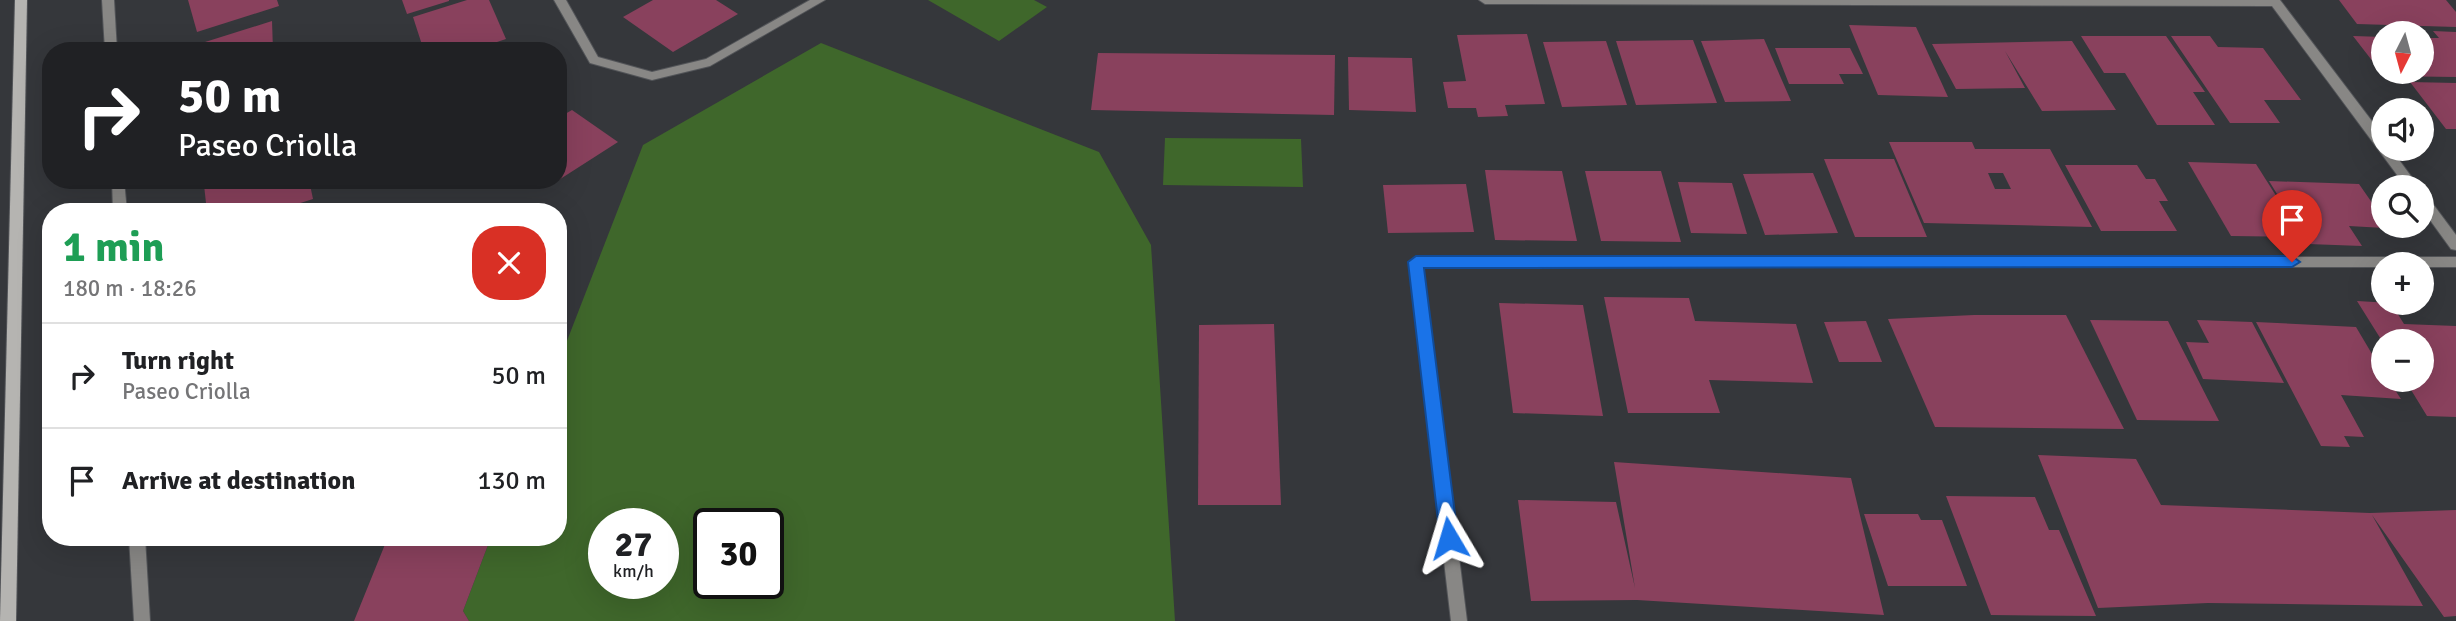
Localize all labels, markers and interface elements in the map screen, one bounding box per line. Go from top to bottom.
north arrow [2371,21,2434,84]
map controls [2371,21,2434,392]
text: 50 m [178,66,281,126]
icon: right [63,70,154,161]
button: sound [2371,98,2434,161]
text: Paseo Criolla [178,126,357,165]
button: search [2371,175,2434,238]
pin [2262,190,2322,262]
icon: arrive [2273,201,2311,239]
text: 1 min [63,222,164,273]
button: close [472,226,546,300]
button: + [2371,252,2434,315]
text: 180 m · 18:26 [63,274,197,303]
button: − [2371,329,2434,392]
text: Turn right [122,345,234,377]
icon: right [63,357,101,395]
text: 50 m [491,360,546,392]
text: Paseo Criolla [122,377,251,406]
icon: arrive [63,462,101,500]
text: Arrive at destination [122,465,355,497]
text: 130 m [477,465,546,497]
position arrow [1412,501,1486,575]
speed limit sign: 30 [693,508,784,599]
text: 27 [615,523,652,566]
text: km/h [613,560,654,582]

